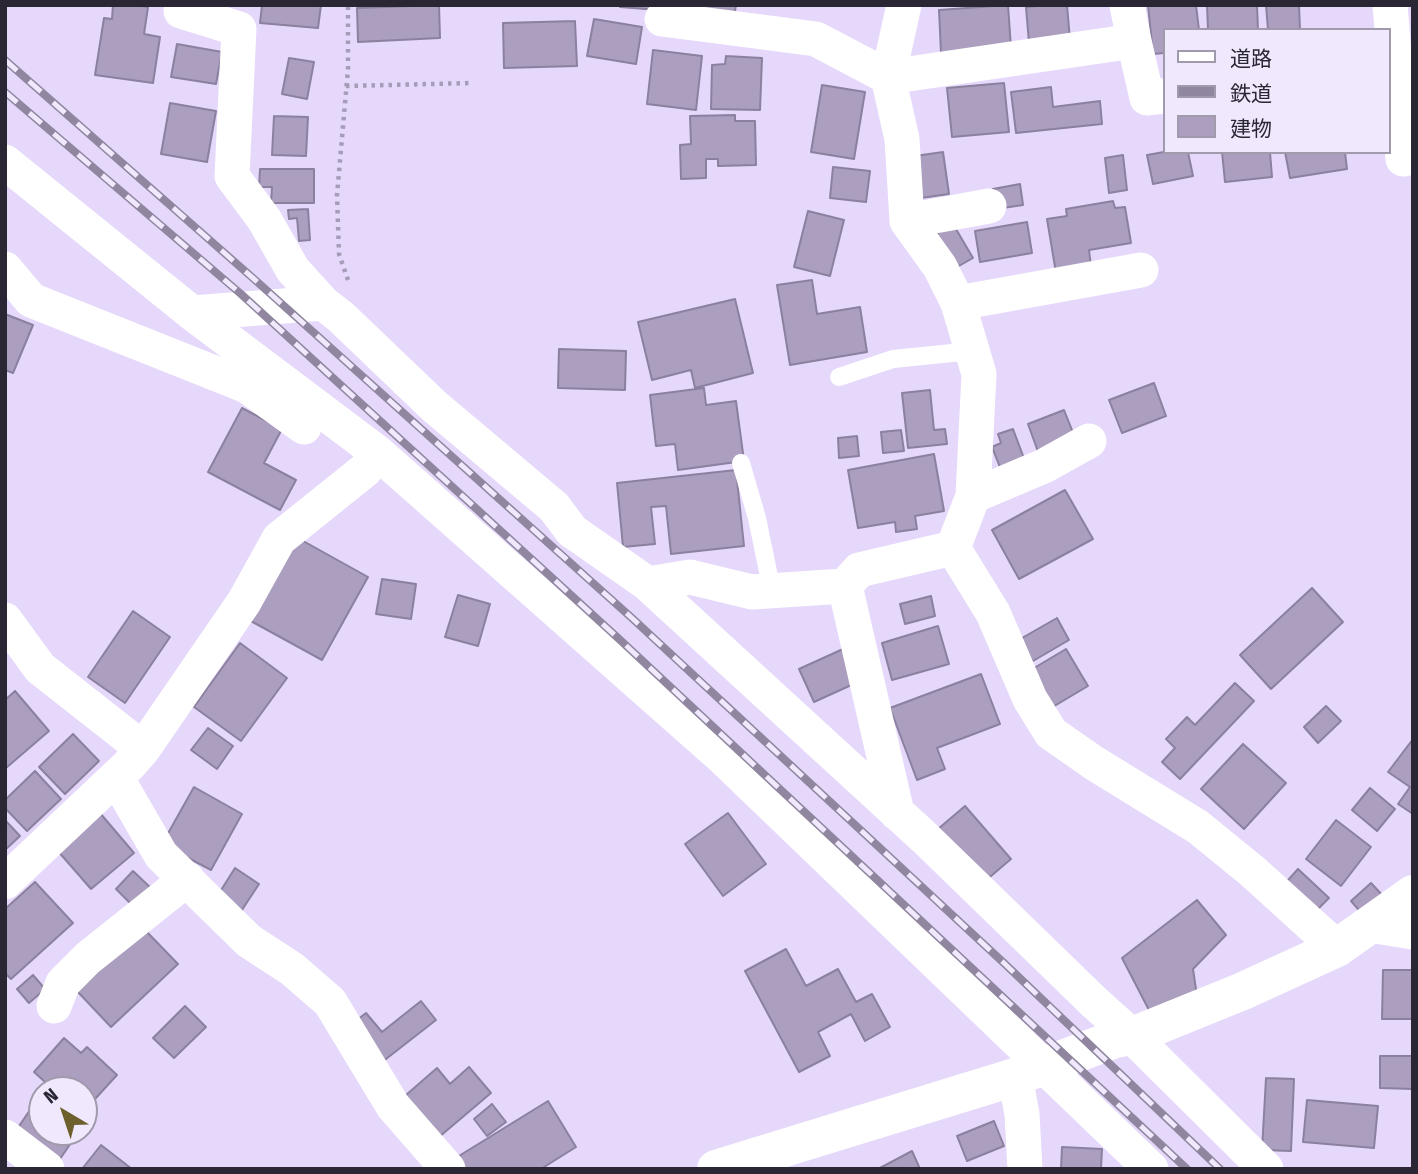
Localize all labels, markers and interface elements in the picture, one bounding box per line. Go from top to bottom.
legend [1162,28,1390,154]
text: 道路 [1230,46,1272,72]
text: 鉄道 [1230,81,1272,107]
text: 建物 [1230,116,1272,142]
north arrow [28,1076,98,1146]
text: N [39,1083,62,1108]

